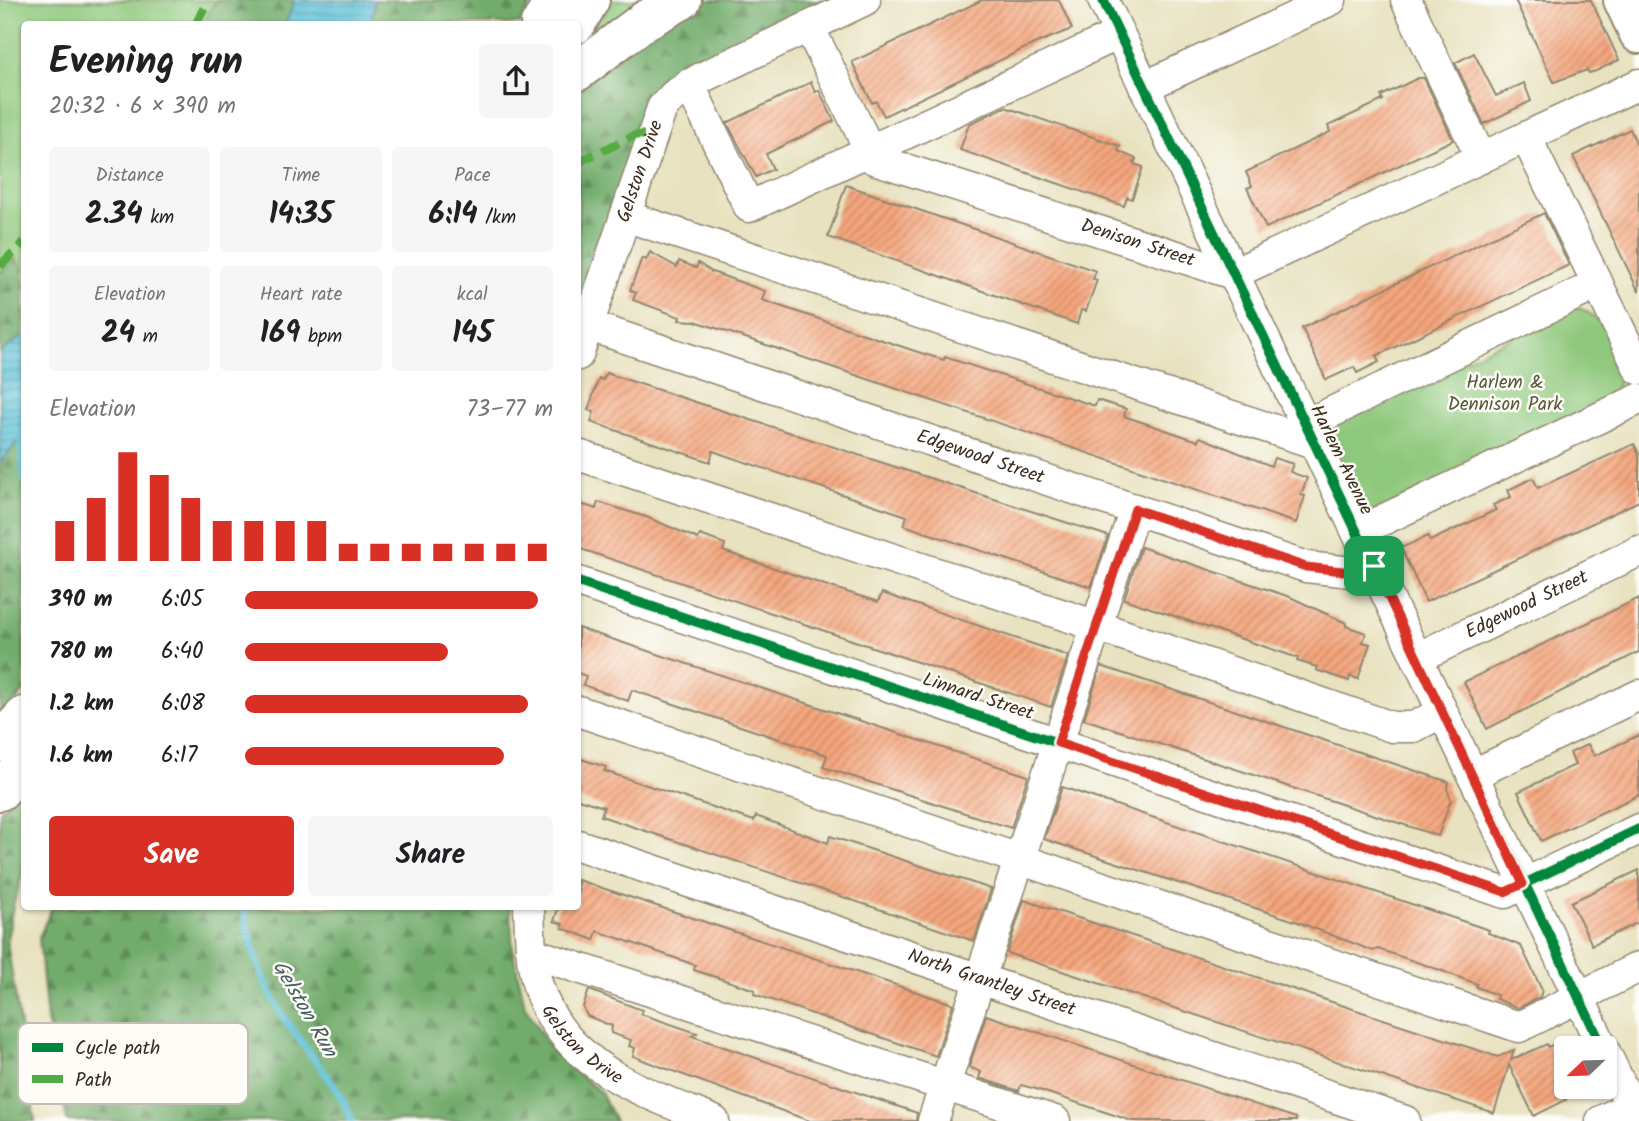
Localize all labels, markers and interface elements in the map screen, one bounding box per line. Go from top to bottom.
text: Evening run [49,33,243,93]
button: share [479,44,553,118]
text: 20:32 · 6 × 390 m [49,89,236,125]
street label: Gelston Drive [609,116,672,227]
text: Distance [96,161,164,191]
text: Time [282,161,320,191]
text: Pace [454,161,490,191]
text: 2.34 [85,191,143,239]
text: 14:35 [269,191,333,239]
text: 6:14 [429,191,478,239]
text: km [143,203,174,233]
text: /km [478,203,516,233]
street label: Denison Street [1077,211,1199,276]
text: Elevation [94,280,166,310]
text: Heart rate [260,280,342,310]
text: kcal [457,280,488,310]
text: 24 [101,310,135,358]
text: 169 [260,310,300,358]
text: 145 [452,310,493,358]
text: m [135,322,158,352]
text: bpm [300,322,342,352]
park label: Harlem & Dennison Park [1448,368,1562,420]
text: Elevation [49,392,136,428]
text: 73–77 m [466,392,553,428]
street label: Harlem Avenue [1301,400,1381,521]
street label: Edgewood Street [912,422,1049,493]
pin [1344,536,1404,596]
icon: arrive [1355,547,1393,585]
street label: Edgewood Street [1460,562,1594,648]
text: 390 m [49,582,113,618]
text: 6:05 [161,582,203,618]
text: 780 m [49,634,113,670]
text: 6:40 [161,634,204,670]
street label: Linnard Street [918,665,1038,729]
text: 1.2 km [49,686,114,722]
text: 6:08 [161,686,205,722]
text: 1.6 km [49,738,113,774]
text: 6:17 [161,738,197,774]
button: Save [49,816,294,896]
button: Share [308,816,553,896]
street label: North Grantley Street [904,941,1080,1025]
water label: Gelston Run [263,954,346,1065]
street label: Gelston Drive [533,1000,629,1093]
legend [18,1023,248,1104]
text: Cycle path [75,1034,160,1064]
north arrow [1554,1036,1617,1099]
map controls [1554,1036,1617,1099]
text: Path [75,1066,112,1096]

